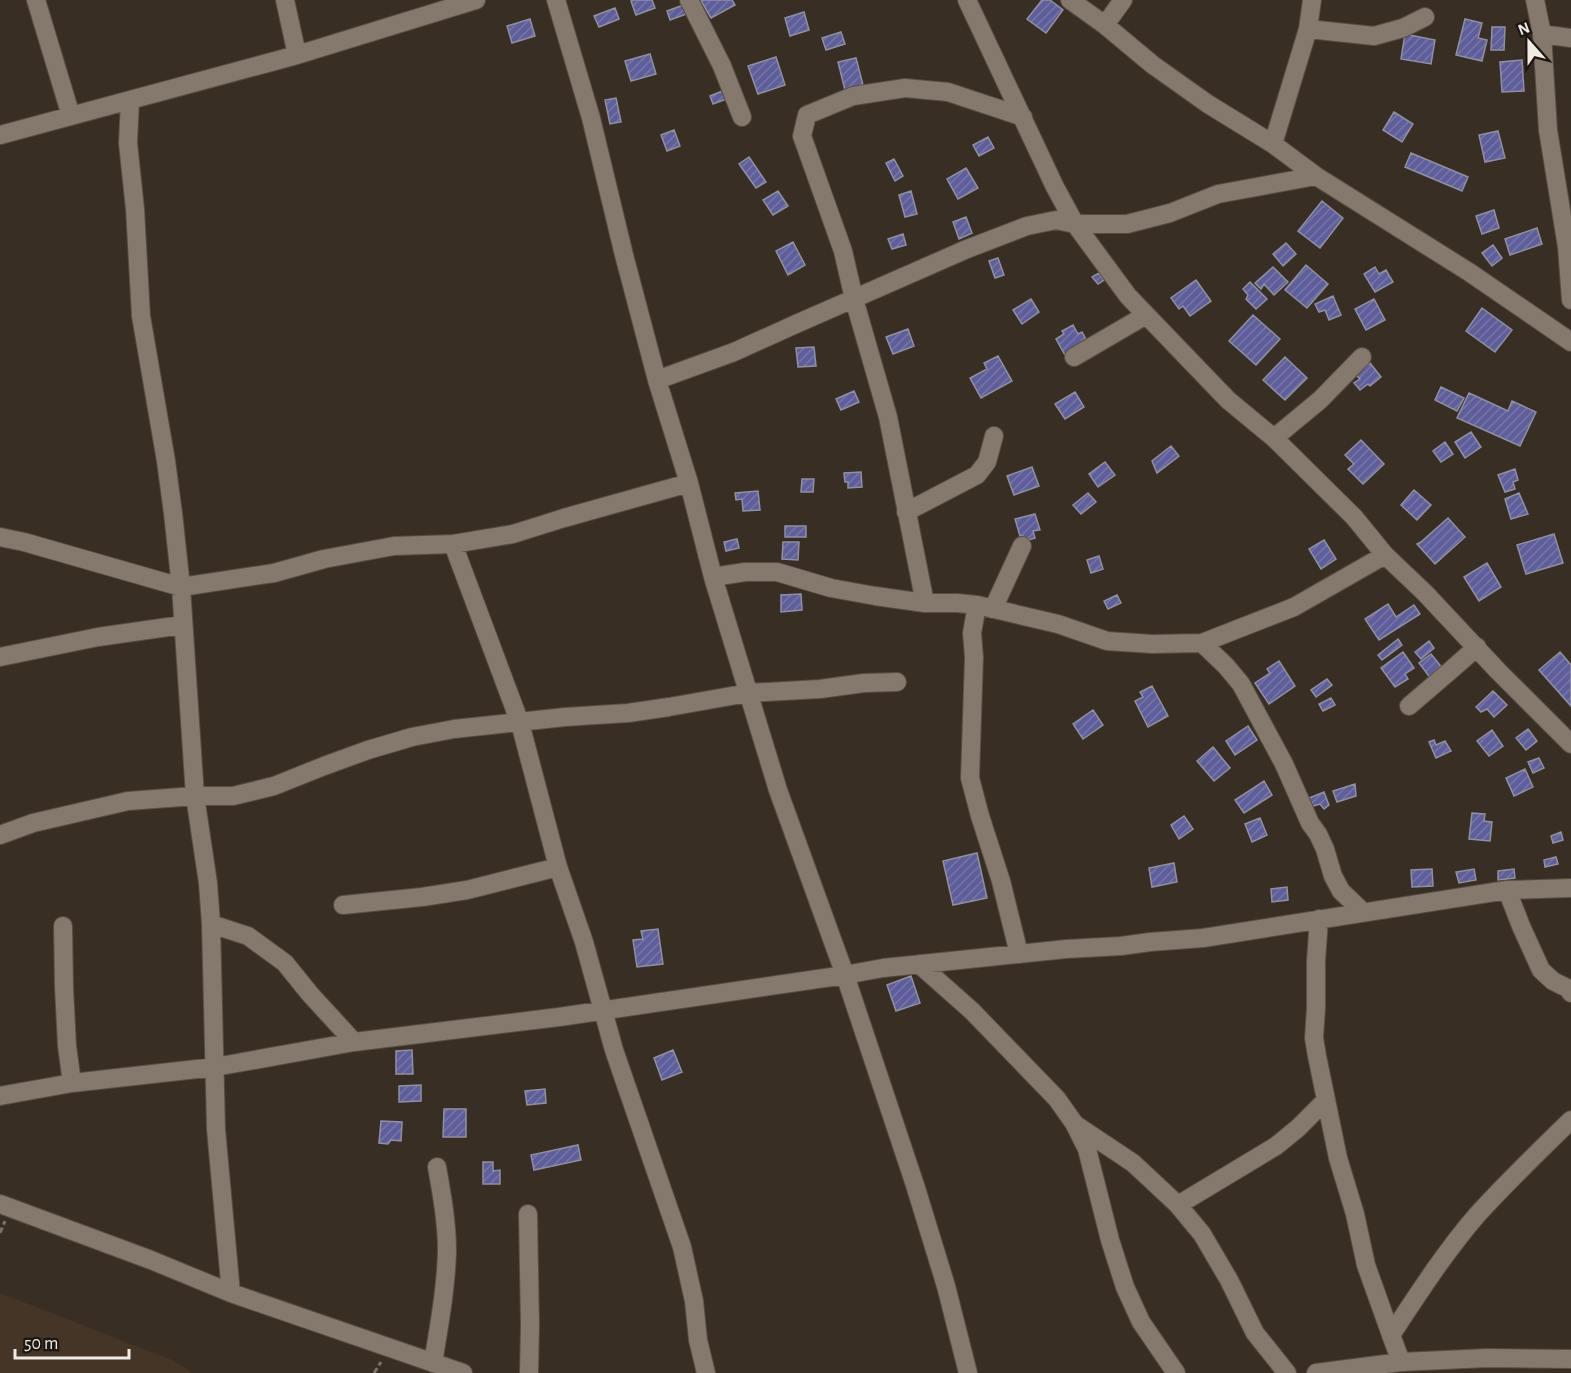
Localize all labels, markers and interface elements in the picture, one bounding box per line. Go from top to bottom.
north arrow [1499,12,1559,72]
text: N [1516,19,1532,38]
scale bar [15,1322,129,1360]
text: 50 m [24,1335,58,1353]

